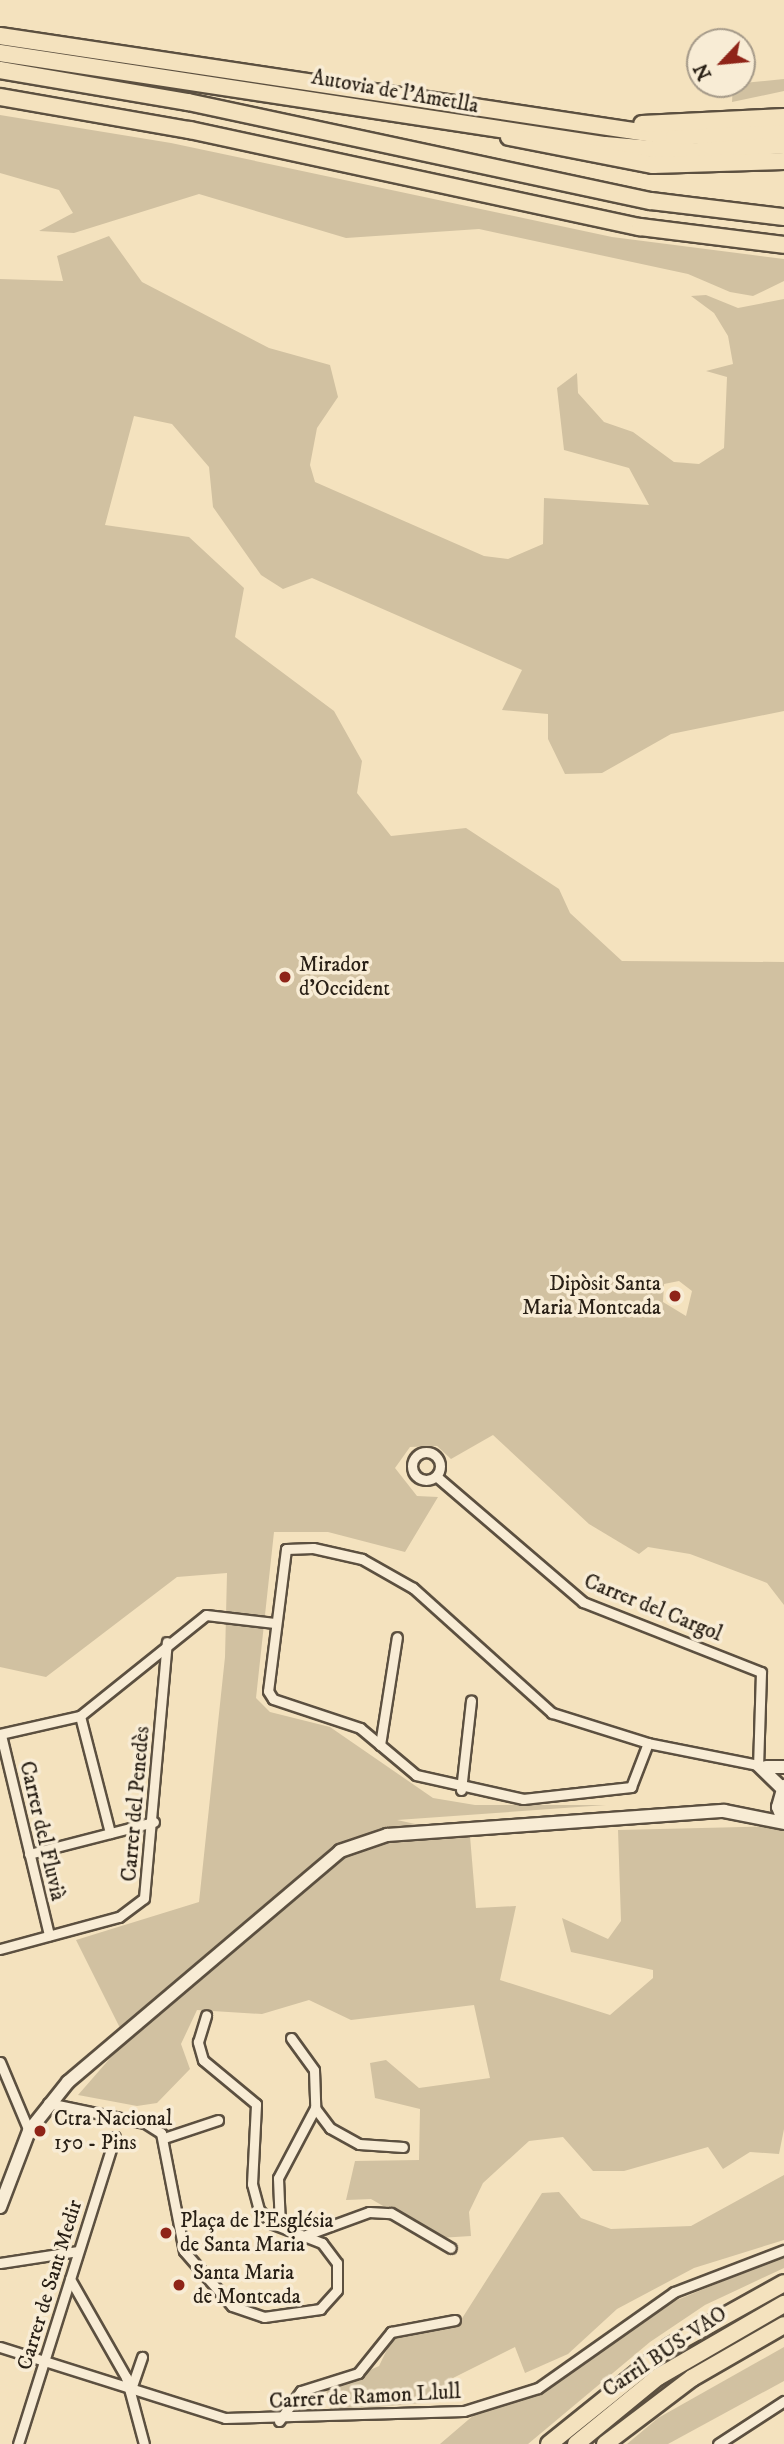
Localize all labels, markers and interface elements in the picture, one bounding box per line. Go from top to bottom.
north arrow [686,28,756,98]
text: N [690,59,717,84]
street label: Autovia de l'Ametlla [309,65,481,119]
place label: Mirador d'Occident [299,952,390,1002]
marker: Mirador d'Occident [277,969,293,985]
place label: Dipòsit Santa Maria Montcada [522,1271,661,1321]
marker: Dipòsit Santa Maria Montcada [667,1288,683,1304]
street label: Carrer del Cargol [580,1569,726,1647]
street label: Carrer del Penedès [117,1725,155,1883]
street label: Carrer del Fluvià [14,1759,70,1903]
place label: Ctra Nacional 150 - Pins [54,2106,172,2156]
marker: Ctra Nacional 150 - Pins [32,2123,48,2139]
street label: Carrer de Sant Medir [12,2197,88,2373]
place label: Plaça de l'Església de Santa Maria [180,2208,334,2258]
marker: Plaça de l'Església de Santa Maria [158,2225,174,2241]
place label: Santa Maria de Montcada [193,2260,301,2310]
marker: Santa Maria de Montcada [171,2277,187,2293]
street label: Carril BUS-VAO [598,2301,732,2403]
street label: Carrer de Ramon Llull [269,2379,461,2415]

